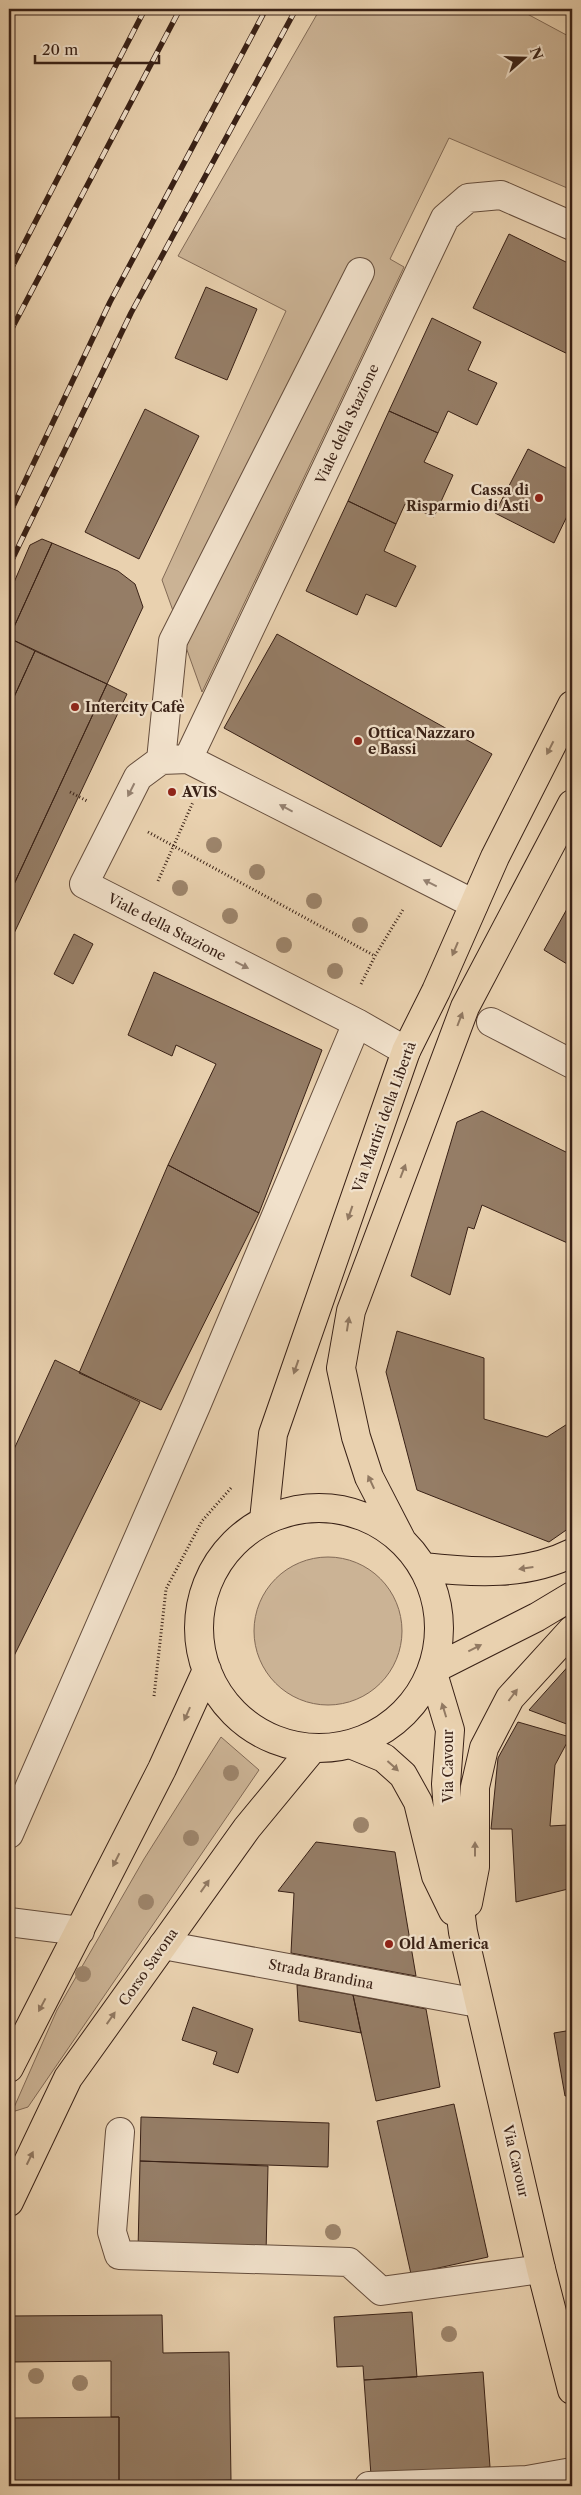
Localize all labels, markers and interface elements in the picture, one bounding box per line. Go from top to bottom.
scale bar [35,32,159,64]
north arrow [498,32,548,82]
text: 20 m [42,40,78,59]
text: N [526,45,547,62]
street label: Viale della Stazione [311,361,383,488]
place label: Cassa di Risparmio di Asti [406,481,529,515]
marker: Cassa di Risparmio di Asti [533,492,545,504]
place label: Intercity Cafè [85,698,185,716]
marker: Intercity Cafè [69,701,81,713]
place label: Ottica Nazzaro e Bassi [368,724,475,758]
marker: Ottica Nazzaro e Bassi [352,735,364,747]
one-way arrow [546,741,554,756]
one-way arrow [127,783,135,797]
place label: AVIS [181,783,217,801]
marker: AVIS [166,786,178,798]
one-way arrow [279,804,293,812]
one-way arrow [423,878,437,886]
street label: Viale della Stazione [104,889,229,965]
one-way arrow [450,942,458,956]
one-way arrow [234,960,249,969]
one-way arrow [457,1012,465,1027]
street label: Via Martiri della Libertà [348,1039,420,1196]
one-way arrow [400,1164,407,1179]
one-way arrow [345,1206,353,1221]
one-way arrow [345,1316,353,1332]
one-way arrow [292,1359,300,1374]
one-way arrow [367,1475,375,1489]
one-way arrow [518,1564,534,1572]
one-way arrow [468,1644,482,1652]
one-way arrow [508,1688,518,1702]
one-way arrow [439,1703,447,1718]
one-way arrow [182,1707,190,1721]
street label: Via Cavour [439,1729,457,1804]
one-way arrow [387,1760,399,1772]
one-way arrow [471,1841,479,1857]
one-way arrow [112,1853,120,1868]
one-way arrow [200,1879,210,1893]
street label: Corso Savona [115,1924,182,2009]
place label: Old America [399,1935,490,1953]
marker: Old America [383,1938,395,1950]
street label: Strada Brandina [267,1955,376,1993]
one-way arrow [37,1998,46,2012]
one-way arrow [106,2011,116,2025]
street label: Via Cavour [499,2122,533,2199]
one-way arrow [26,2151,34,2166]

